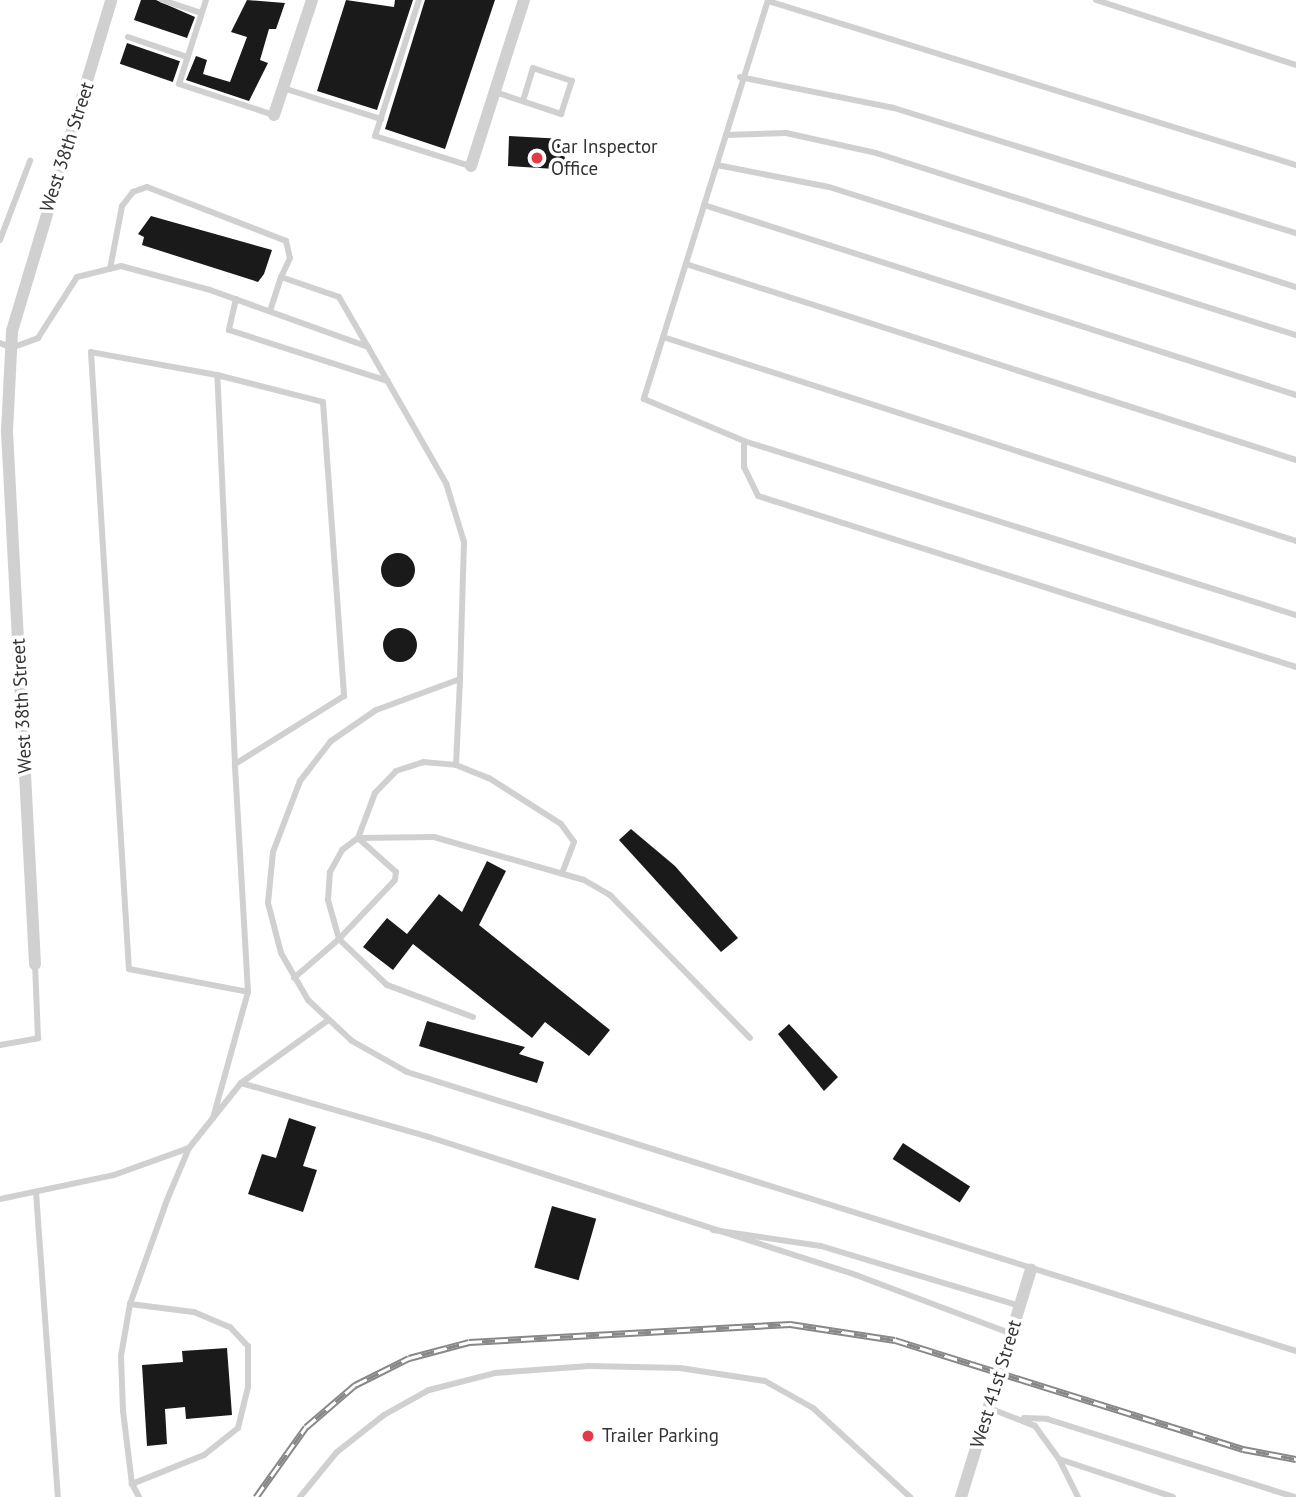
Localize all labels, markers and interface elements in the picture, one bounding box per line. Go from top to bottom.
street label: West 38th Street [35,79,99,215]
place label: Car Inspector Office [551,136,658,180]
marker: Car Inspector Office [529,150,545,166]
street label: West 38th Street [7,638,37,774]
street label: West 41st Street [966,1317,1026,1451]
place label: Trailer Parking [602,1425,719,1447]
marker: Trailer Parking [580,1428,596,1444]

